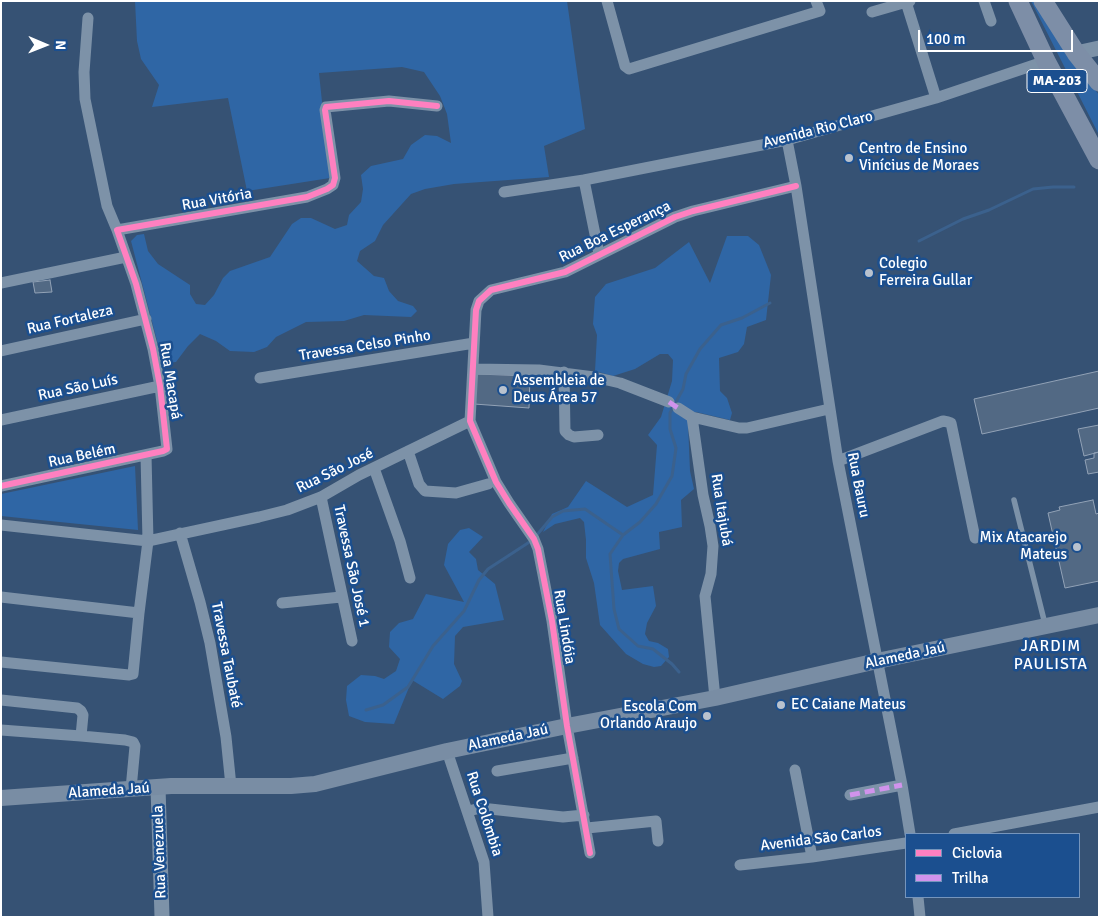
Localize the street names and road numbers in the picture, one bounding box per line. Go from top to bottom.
road number: MA-203 [1027,70,1087,92]
street label: Avenida Rio Claro [761,108,875,152]
street label: Rua Vitória [181,185,253,215]
street label: Rua Boa Esperança [556,197,674,267]
street label: Rua Fortaleza [25,301,115,339]
street label: Travessa Celso Pinho [298,327,432,365]
street label: Rua Macapá [155,341,185,421]
street label: Rua São Luís [37,371,119,405]
street label: Rua Belém [47,440,117,472]
street label: Rua São José [294,445,376,497]
street label: Rua Bauru [843,451,873,519]
street label: Rua Itajubá [706,473,736,547]
street label: Travessa São José 1 [329,503,373,629]
street label: Rua Lindóia [549,589,579,665]
street label: Travessa Taubaté [207,600,245,710]
street label: Alameda Jaú [863,639,947,673]
street label: Alameda Jaú [466,721,550,755]
street label: Rua Colômbia [462,769,506,859]
street label: Alameda Jaú [68,779,150,803]
street label: Rua Venezuela [149,805,171,899]
street label: Avenida São Carlos [759,823,883,855]

